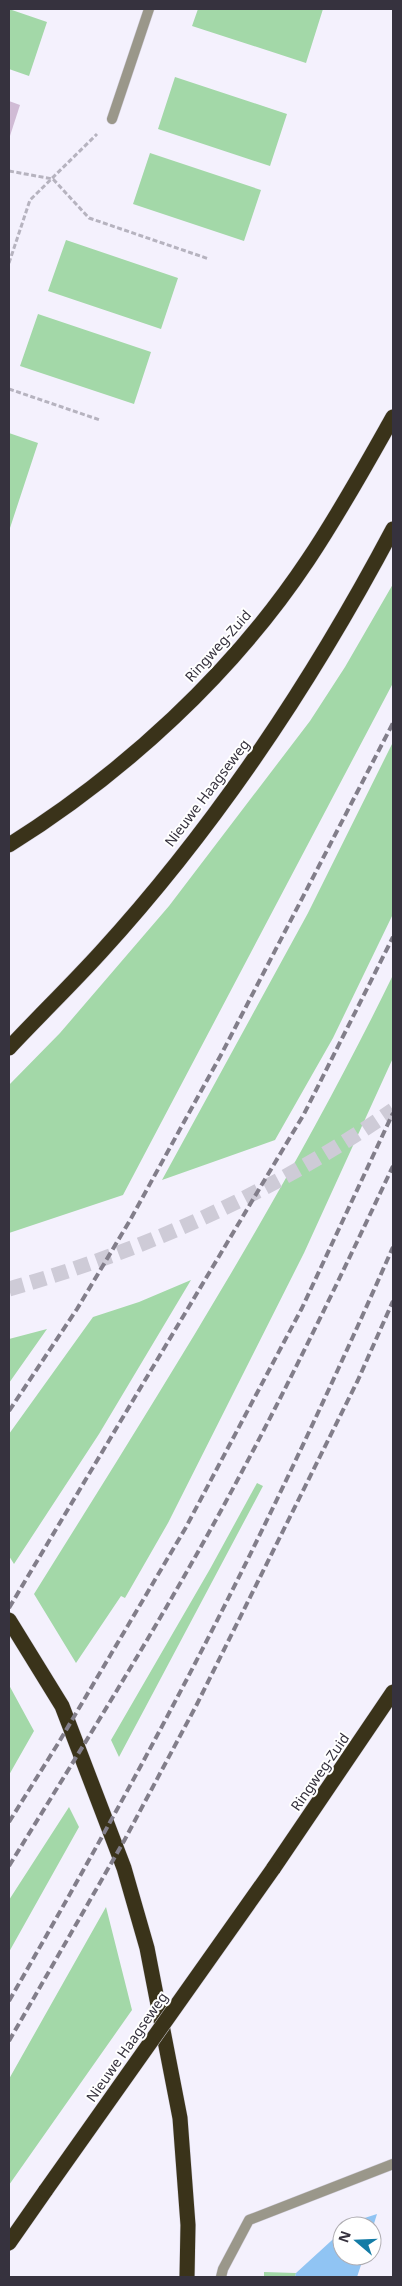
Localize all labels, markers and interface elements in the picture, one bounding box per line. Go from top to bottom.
street label: Ringweg-Zuid [180,606,255,686]
street label: Nieuwe Haagseweg [160,735,253,850]
street label: Ringweg-Zuid [286,1729,353,1814]
street label: Nieuwe Haagseweg [82,1988,172,2105]
north arrow [332,2216,382,2266]
text: N [333,2228,355,2245]

